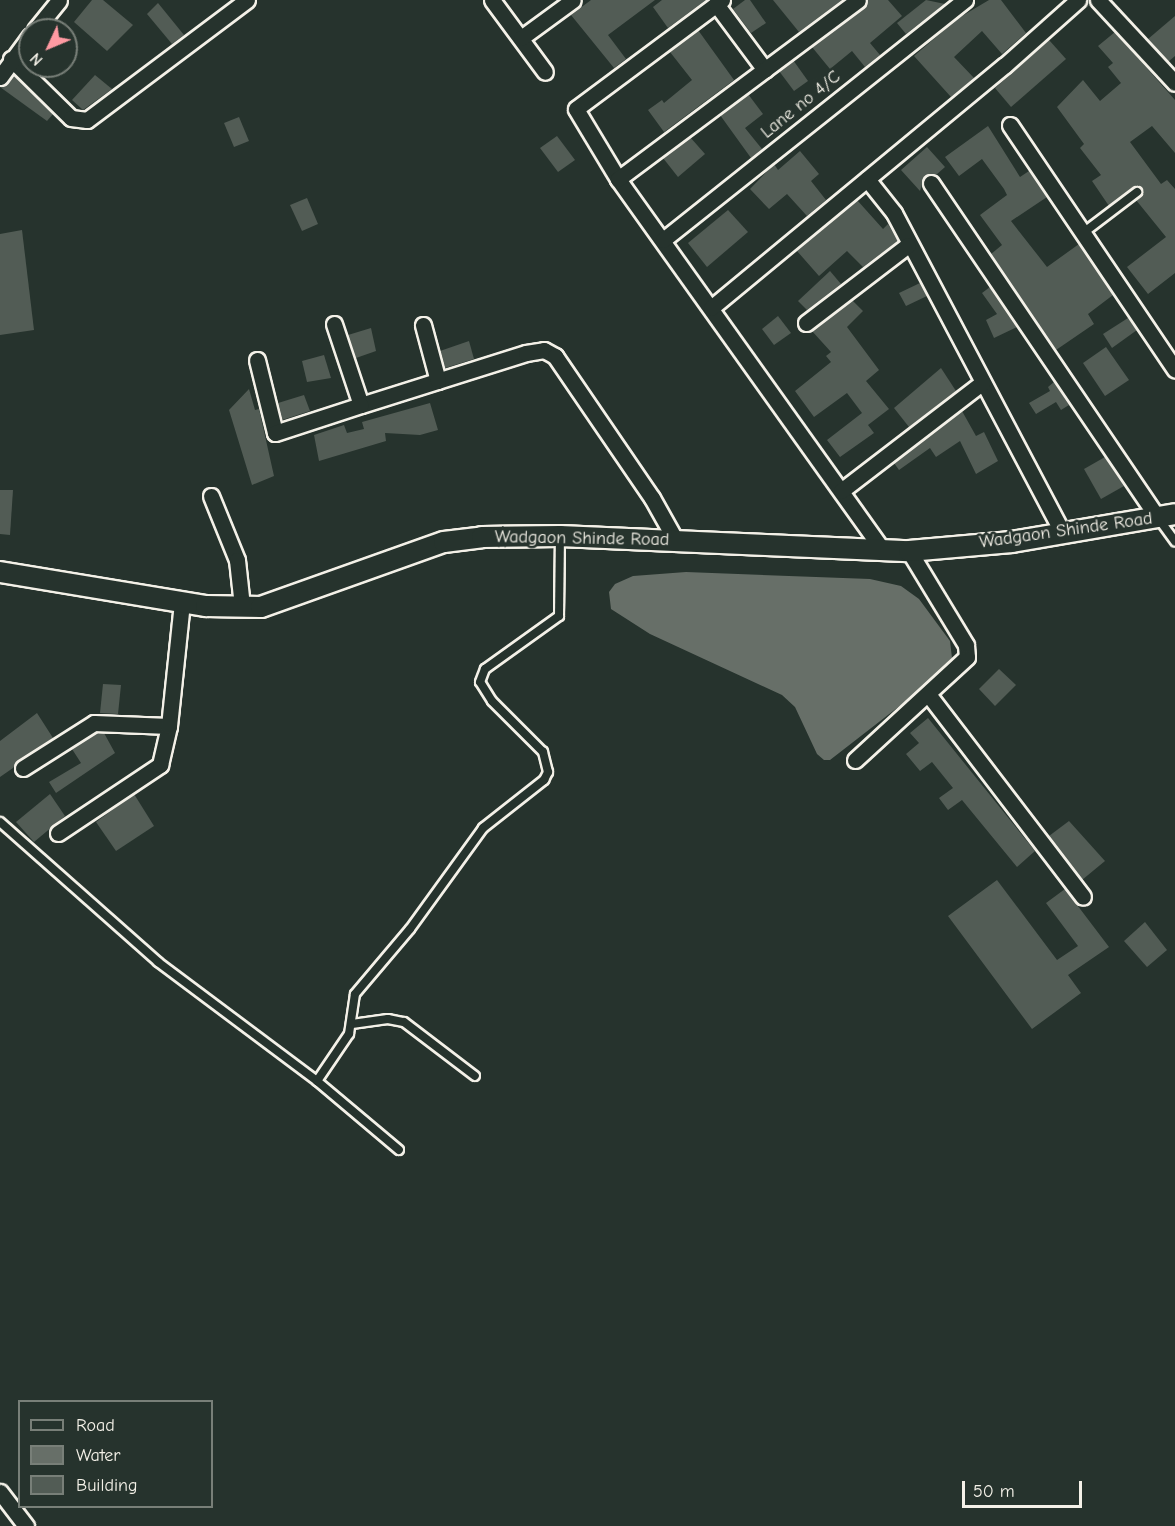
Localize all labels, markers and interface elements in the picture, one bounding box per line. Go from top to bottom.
north arrow [18,18,78,78]
text: N [26,49,47,69]
street label: Lane no 4/C [757,66,845,144]
street label: Wadgaon Shinde Road [978,508,1154,554]
street label: Wadgaon Shinde Road [495,527,669,551]
legend [18,1400,213,1508]
text: Road [76,1415,115,1436]
text: Water [76,1445,120,1466]
scale bar [965,1469,1085,1507]
text: Building [76,1475,138,1496]
text: 50 m [973,1481,1015,1502]

